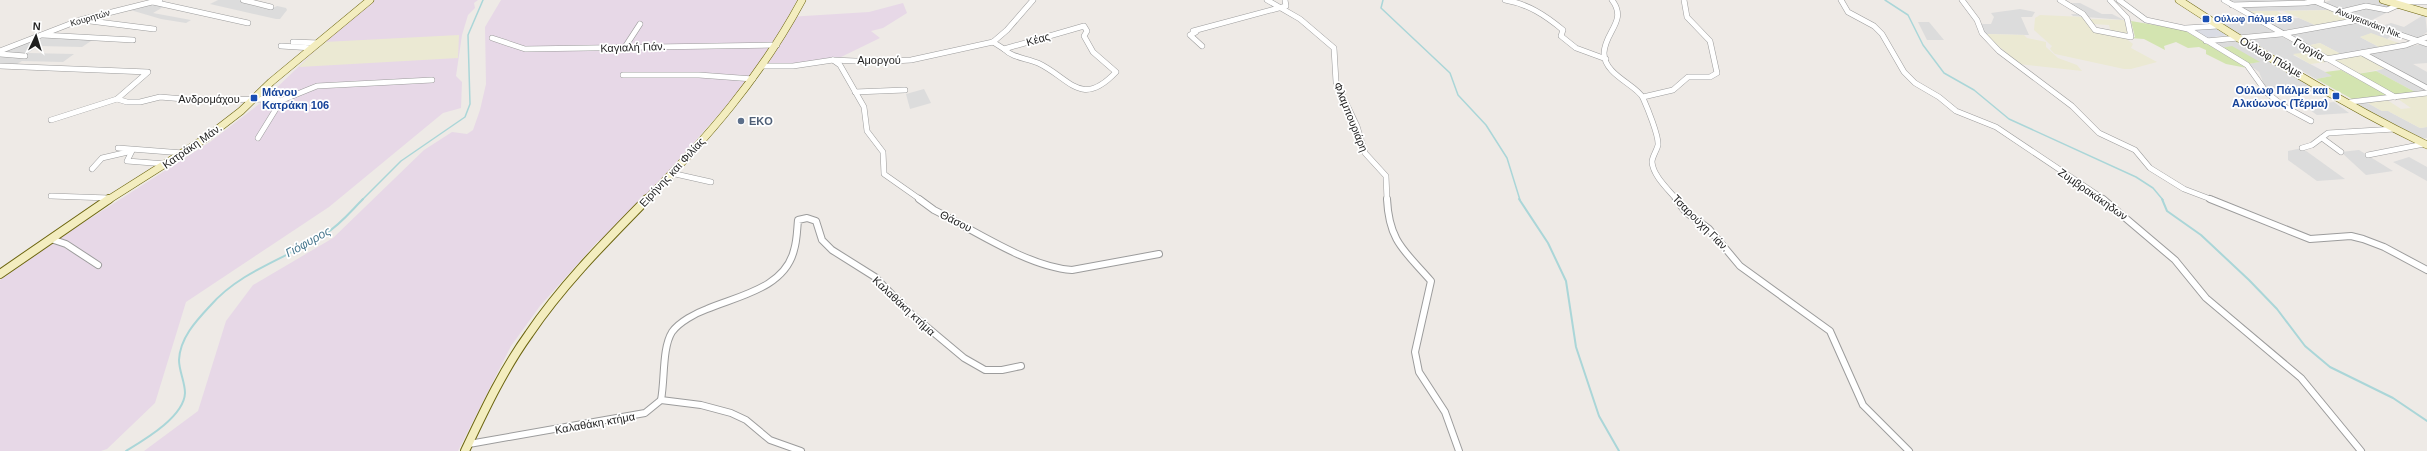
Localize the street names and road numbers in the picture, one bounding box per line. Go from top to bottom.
street label: Ανωγειανάκη Νικ. [2334,6,2404,40]
street label: Κουρητών [69,7,112,28]
street label: Κέας [1025,30,1051,48]
street label: Ούλωφ Πάλμε [2238,34,2304,80]
street label: Γοργία [2292,36,2327,63]
street label: Καγιαλή Γιάν. [600,40,666,54]
street label: Αμοργού [857,54,901,66]
street label: Φλαμπουριάρη [1332,81,1370,153]
street label: Ανδρομάχου [178,93,240,105]
street label: Κατράκη Μάν. [160,121,224,171]
street label: Ειρήνης και Φιλίας [637,135,707,209]
street label: Ζυμβρακάκηδων [2056,166,2130,223]
street label: Τσαρούχη Γιάν. [1670,192,1732,254]
street label: Θάσου [938,208,974,234]
street label: Καλαθάκη κτήμα [870,274,938,338]
street label: Καλαθάκη κτήμα [554,410,637,436]

